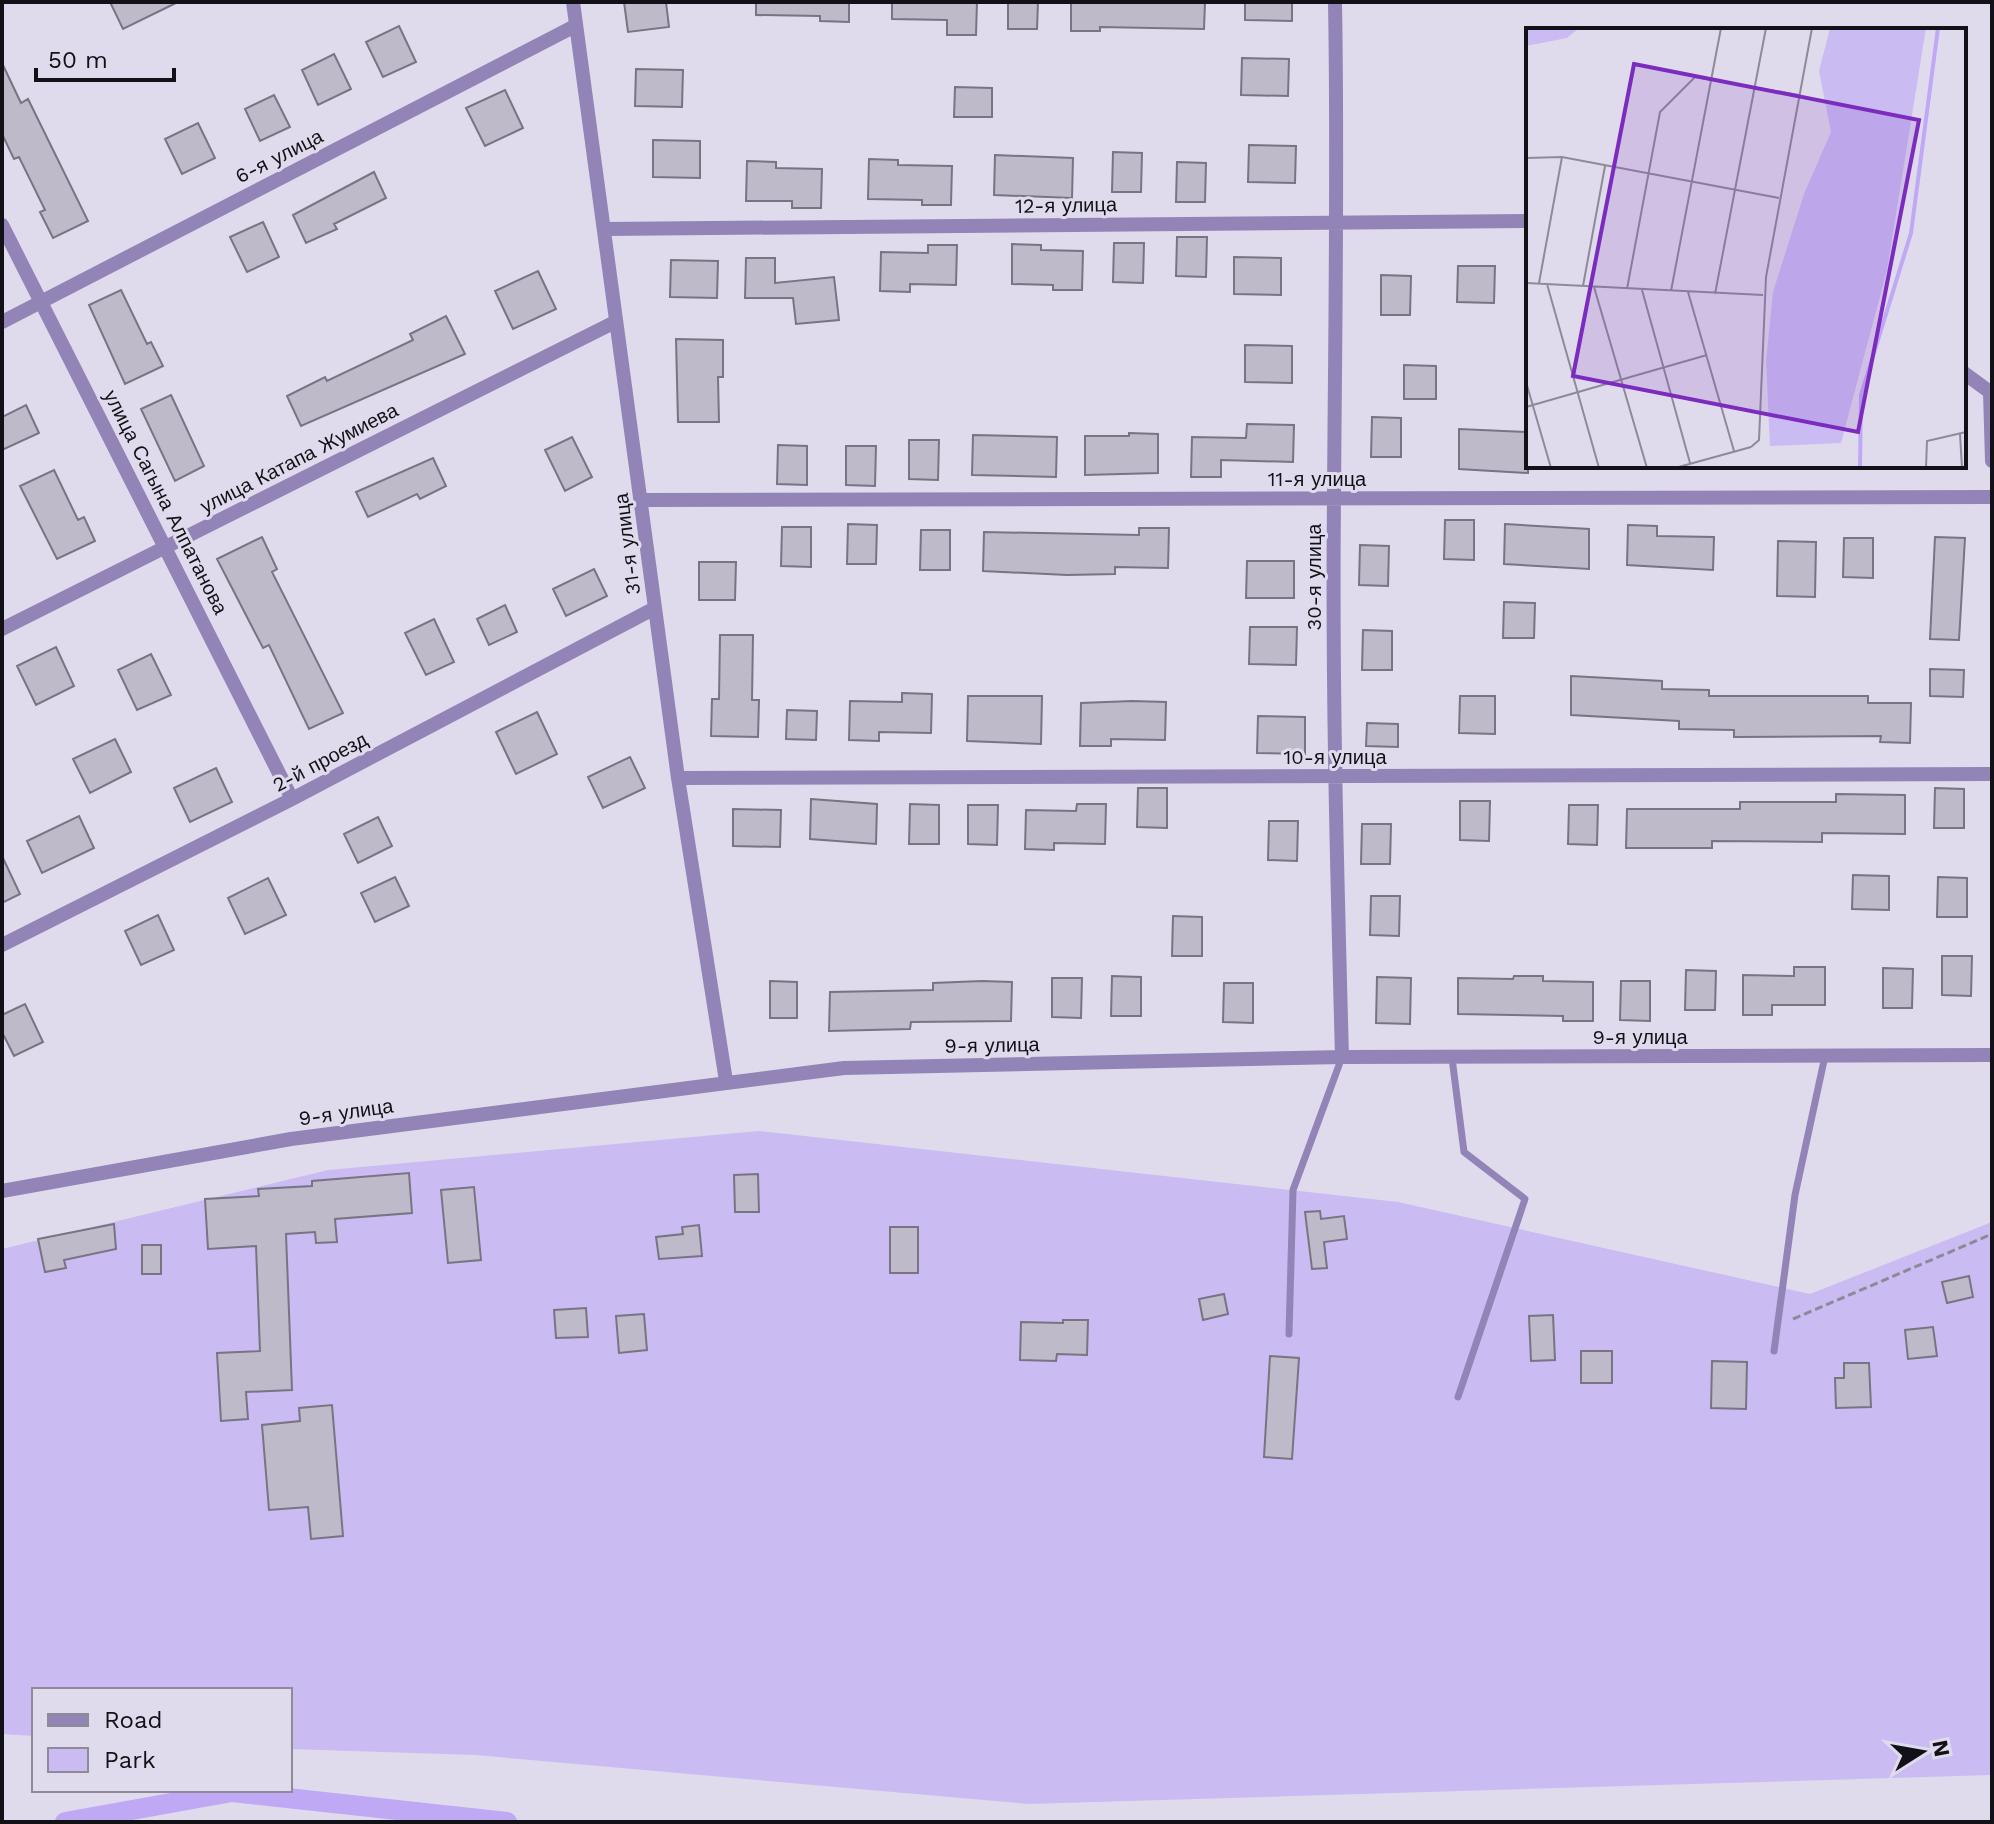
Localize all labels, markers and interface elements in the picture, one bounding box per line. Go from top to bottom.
inset map [1526,28,1966,468]
scale bar [36,32,174,82]
text: 50 m [48,46,108,74]
street label: 6-я улица [231,123,328,188]
street label: 12-я улица [1015,192,1118,218]
street label: улица Сагына Алпатанова [99,386,234,619]
street label: улица Катапа Жумиева [196,397,403,518]
street label: 11-я улица [1268,467,1367,491]
street label: 31-я улица [609,491,645,596]
street label: 30-я улица [1302,523,1326,630]
street label: 2-й проезд [269,727,372,797]
street label: 10-я улица [1283,745,1387,769]
street label: 9-я улица [1592,1025,1688,1049]
street label: 9-я улица [944,1032,1041,1058]
street label: 9-я улица [297,1093,396,1131]
legend [32,1688,292,1792]
text: Road [104,1706,163,1734]
north arrow [1882,1712,1962,1792]
text: N [1927,1738,1955,1759]
text: Park [104,1746,156,1774]

